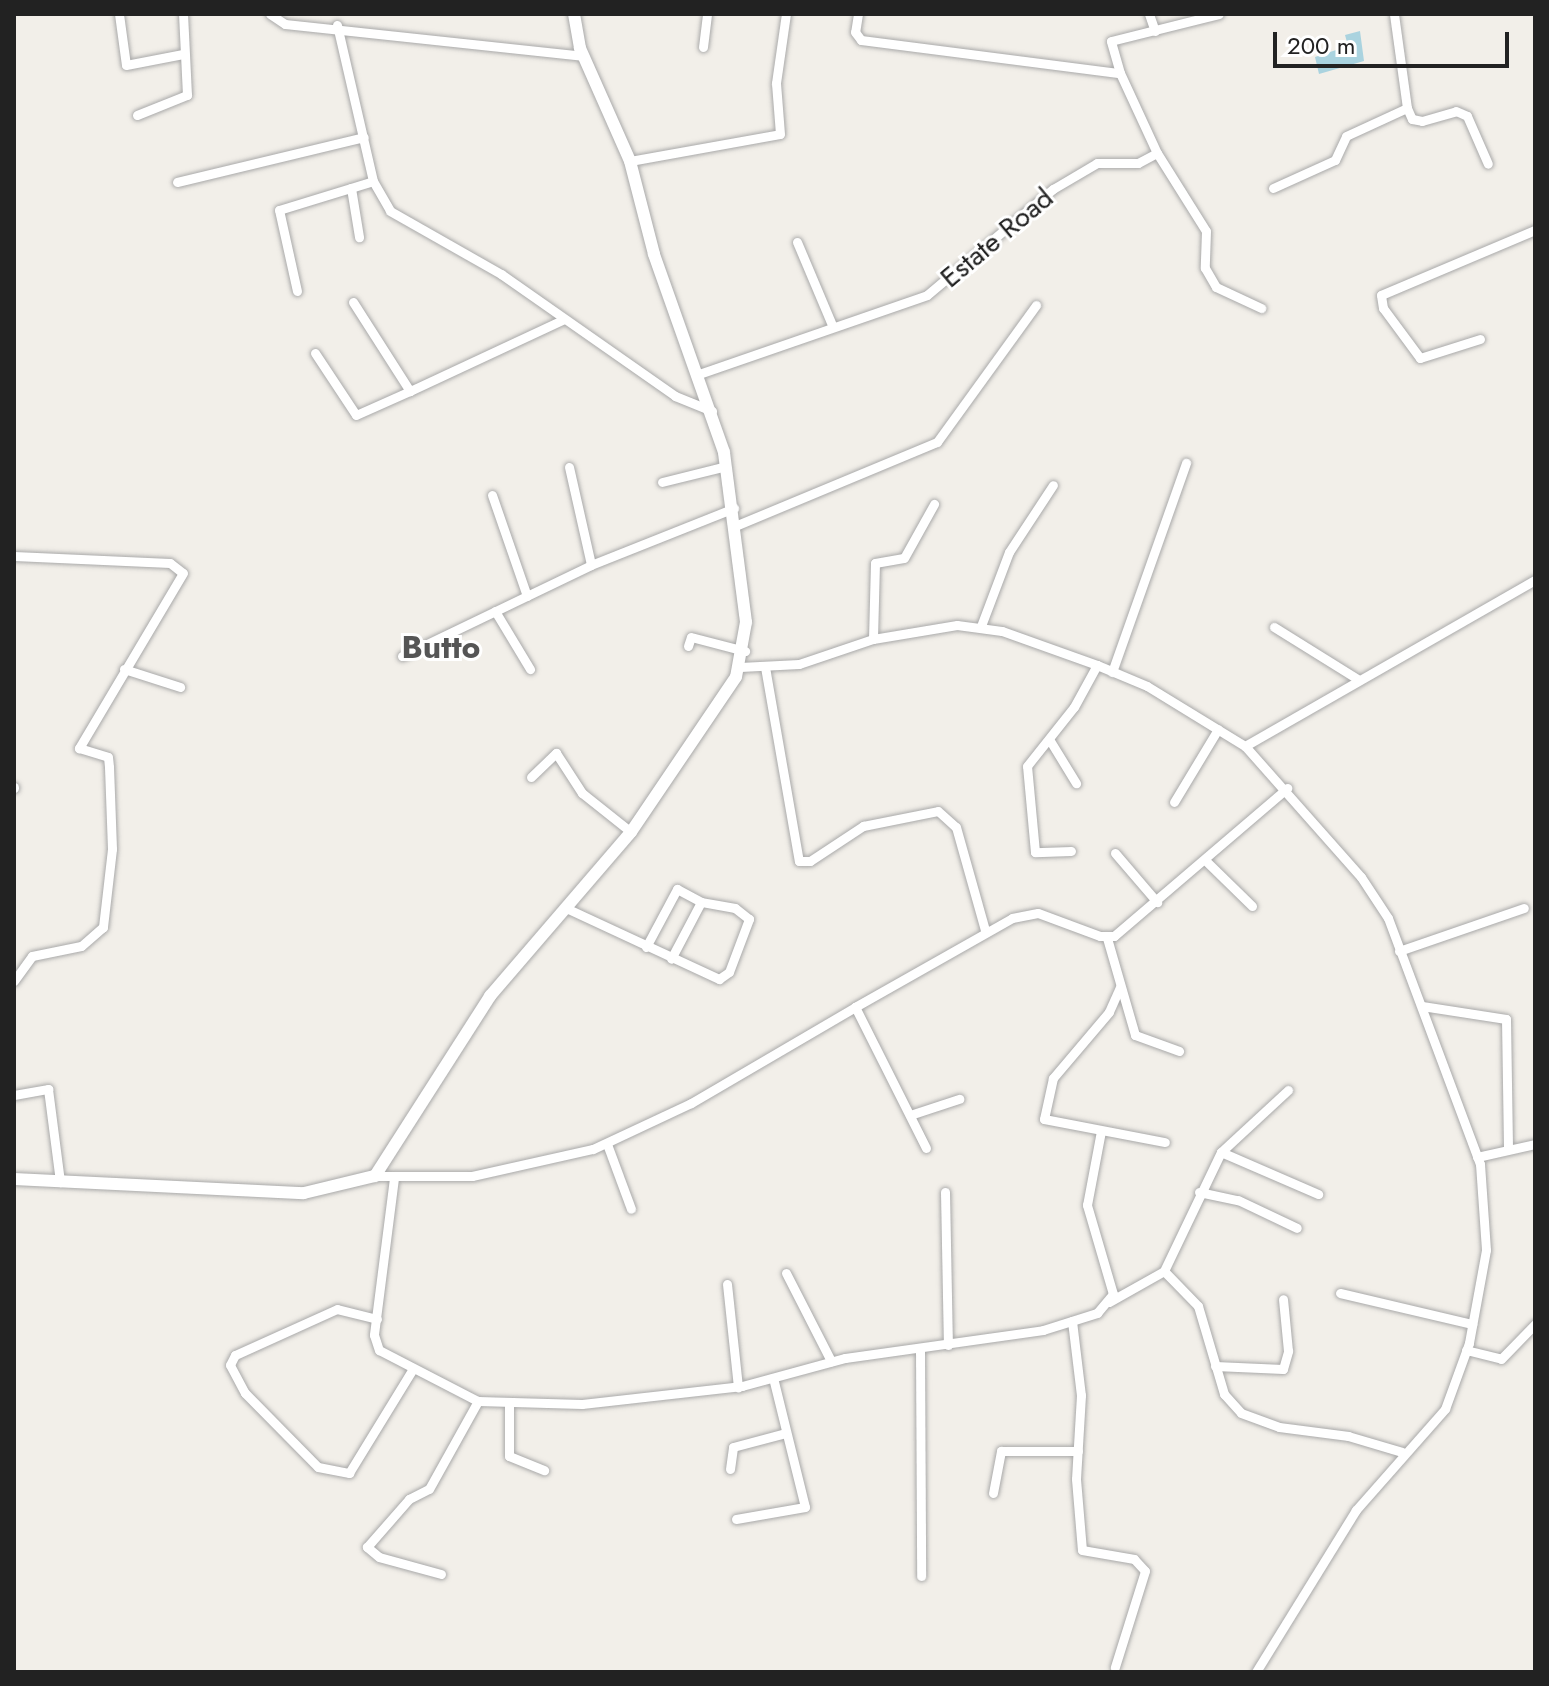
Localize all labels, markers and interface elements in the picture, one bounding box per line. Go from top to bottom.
scale bar [1277,16,1513,66]
text: 200 m [1287,28,1355,63]
street label: Estate Road [934,181,1060,295]
district label: Butto [402,628,480,666]

